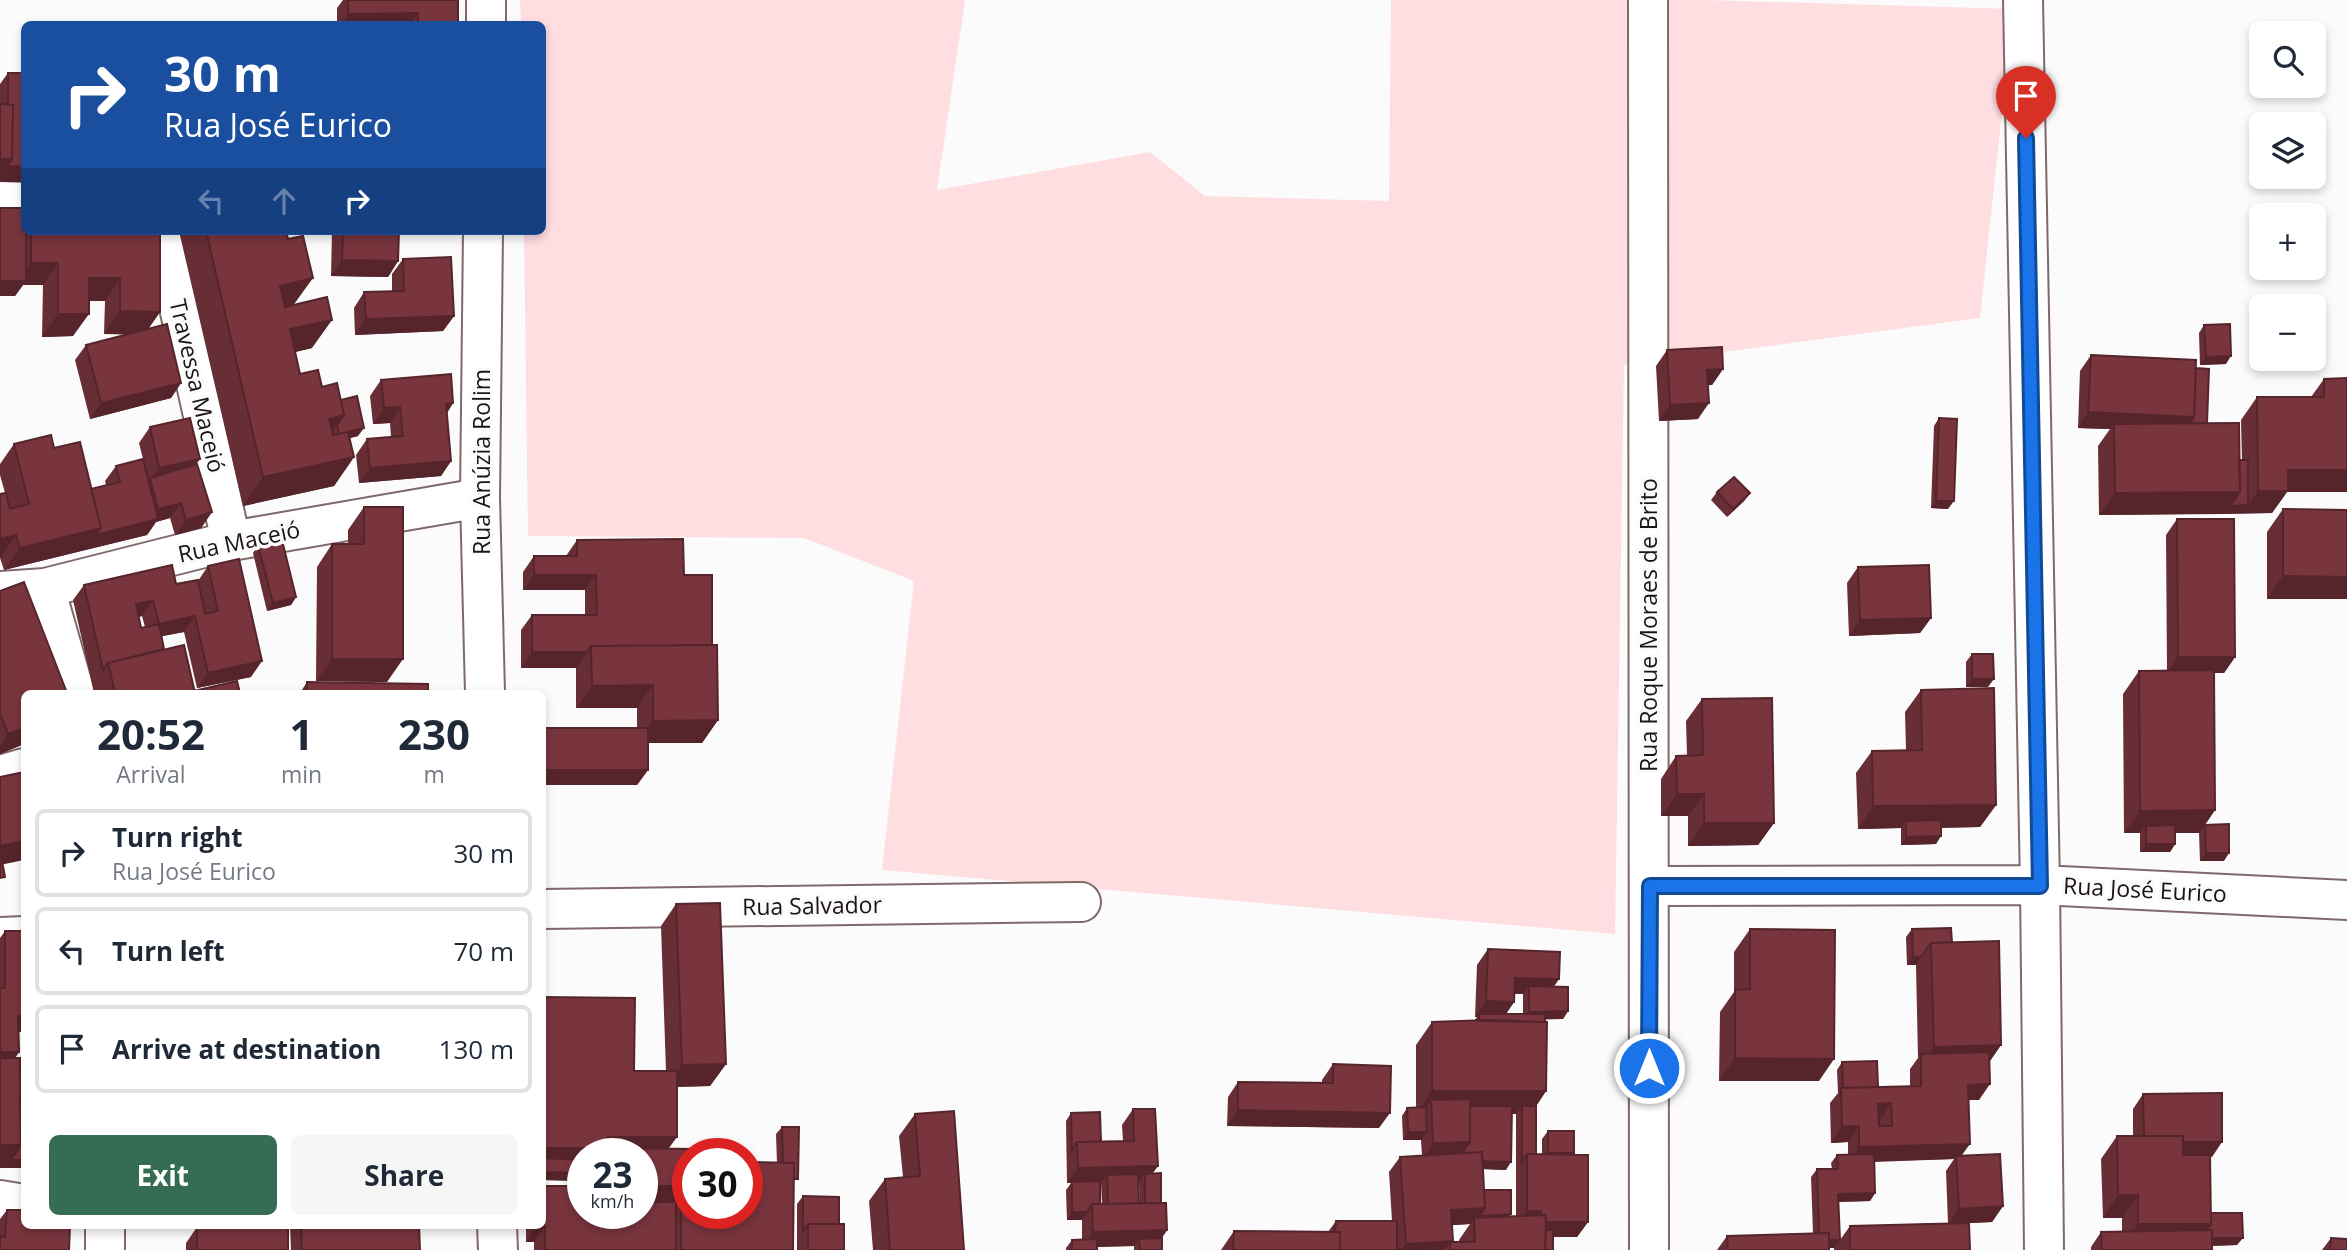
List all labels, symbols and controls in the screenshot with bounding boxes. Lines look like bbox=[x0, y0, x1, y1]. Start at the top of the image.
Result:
map controls bbox=[2249, 21, 2326, 371]
button: search bbox=[2249, 21, 2326, 98]
text: 30 m bbox=[164, 40, 281, 106]
icon: right bbox=[49, 49, 140, 140]
pin bbox=[1996, 66, 2056, 138]
icon: arrive bbox=[2007, 77, 2045, 115]
text: Rua José Eurico bbox=[164, 103, 392, 146]
button: layers bbox=[2249, 112, 2326, 189]
icon: left bbox=[192, 182, 230, 220]
icon: ahead bbox=[265, 182, 303, 220]
icon: right bbox=[338, 182, 376, 220]
button: + bbox=[2249, 203, 2326, 280]
button: − bbox=[2249, 294, 2326, 371]
street label: Travessa Maceió bbox=[162, 296, 233, 476]
street label: Rua Anúzia Rolim bbox=[465, 369, 497, 555]
street label: Rua Roque Moraes de Brito bbox=[1632, 478, 1664, 772]
street label: Rua Maceió bbox=[175, 512, 303, 570]
text: 20:52 bbox=[97, 705, 205, 762]
text: 1 bbox=[289, 705, 314, 762]
text: 230 bbox=[398, 705, 470, 762]
text: Arrival bbox=[116, 758, 186, 790]
text: min bbox=[281, 758, 322, 790]
text: m bbox=[423, 758, 445, 790]
text: Turn right bbox=[112, 819, 243, 855]
icon: right bbox=[53, 834, 91, 872]
text: 30 m bbox=[453, 835, 514, 871]
text: Rua José Eurico bbox=[112, 855, 276, 887]
street label: Rua José Eurico bbox=[2062, 869, 2228, 909]
street label: Rua Salvador bbox=[742, 888, 883, 922]
icon: left bbox=[53, 932, 91, 970]
text: Turn left bbox=[112, 933, 224, 969]
text: 70 m bbox=[453, 933, 514, 969]
icon: arrive bbox=[53, 1030, 91, 1068]
text: Arrive at destination bbox=[112, 1031, 381, 1067]
text: 130 m bbox=[439, 1031, 514, 1067]
position arrow bbox=[1612, 1031, 1686, 1105]
button: Exit bbox=[49, 1135, 277, 1215]
button: Share bbox=[291, 1135, 518, 1215]
speed limit sign: 30 bbox=[672, 1138, 763, 1229]
text: 23 bbox=[592, 1151, 633, 1198]
text: km/h bbox=[591, 1189, 634, 1213]

